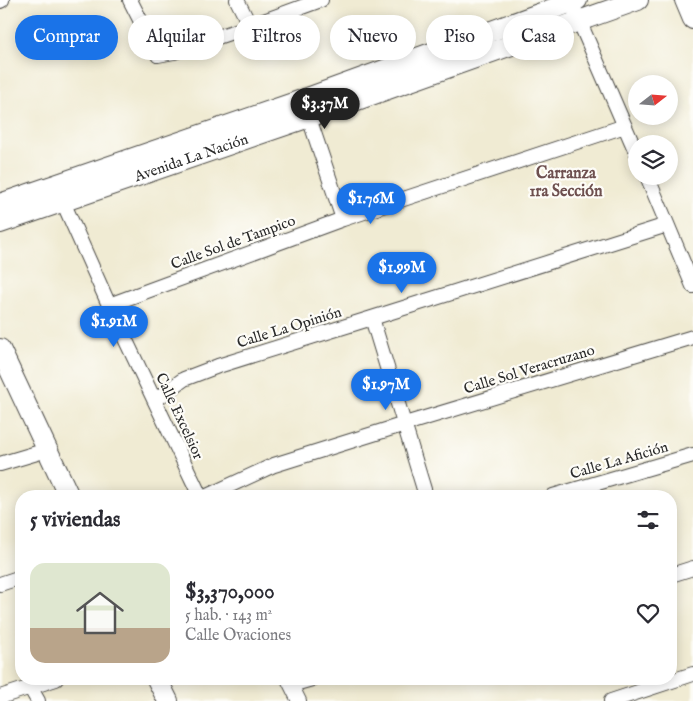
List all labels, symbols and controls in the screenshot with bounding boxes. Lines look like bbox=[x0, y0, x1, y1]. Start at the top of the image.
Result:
chip: Comprar bbox=[15, 15, 118, 60]
chip: Alquilar bbox=[128, 15, 224, 60]
chip: Filtros bbox=[234, 15, 320, 60]
chip: Nuevo bbox=[330, 15, 416, 60]
chip: Piso bbox=[426, 15, 493, 60]
chip: Casa bbox=[503, 15, 574, 60]
north arrow bbox=[628, 75, 678, 125]
map controls bbox=[628, 75, 678, 185]
pin: $3.37M bbox=[284, 88, 366, 130]
text: $3.37M bbox=[302, 94, 348, 114]
street label: Avenida La Nación bbox=[131, 130, 251, 187]
button: layers bbox=[628, 135, 678, 185]
district label: Carranza 1ra Sección bbox=[530, 164, 603, 202]
pin: $1.76M bbox=[330, 182, 412, 225]
text: $1.76M bbox=[348, 189, 394, 209]
street label: Calle Sol de Tampico bbox=[168, 211, 298, 274]
pin: $1.99M bbox=[361, 252, 443, 294]
text: $1.99M bbox=[378, 258, 426, 278]
street label: Calle La Opinión bbox=[235, 303, 344, 352]
pin: $1.91M bbox=[73, 306, 155, 348]
text: $1.91M bbox=[91, 312, 137, 332]
street label: Calle Sol Veracruzano bbox=[461, 341, 597, 398]
pin: $1.97M bbox=[345, 368, 427, 411]
street label: Calle Excelsior bbox=[151, 370, 208, 463]
text: $1.97M bbox=[362, 375, 410, 395]
street label: Calle La Afición bbox=[568, 437, 670, 484]
icon: filters bbox=[634, 506, 662, 534]
text: 5 viviendas bbox=[30, 507, 120, 534]
text: $3,370,000 bbox=[185, 579, 275, 606]
icon: home bbox=[70, 583, 130, 643]
icon: heart bbox=[634, 599, 662, 627]
text: 5 hab. · 143 m² bbox=[185, 606, 272, 626]
text: Calle Ovaciones bbox=[185, 626, 291, 646]

